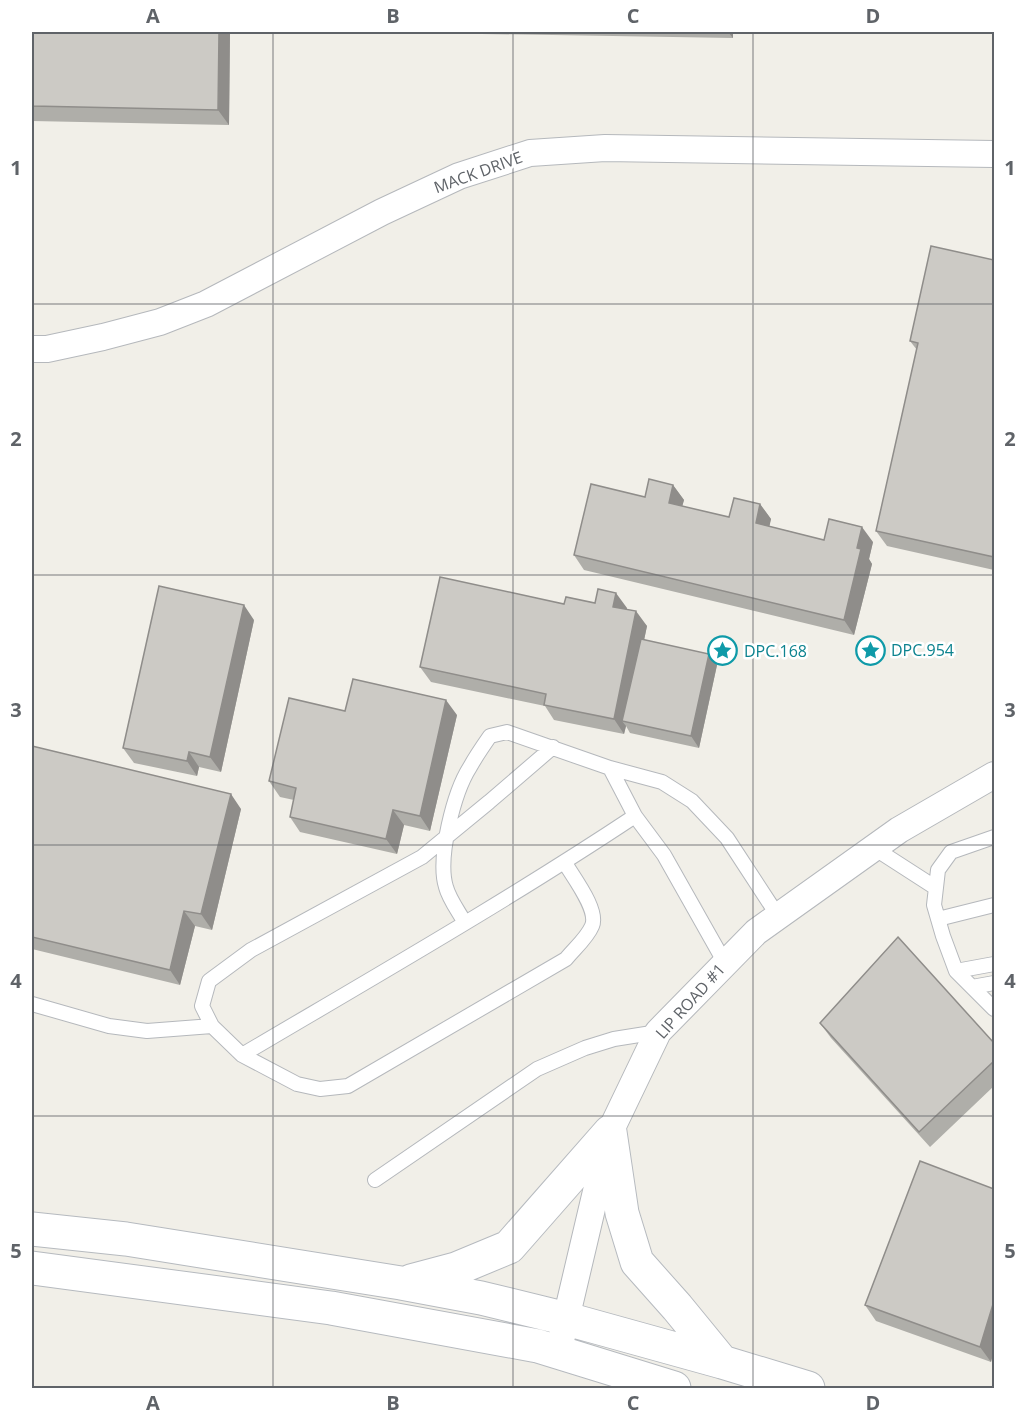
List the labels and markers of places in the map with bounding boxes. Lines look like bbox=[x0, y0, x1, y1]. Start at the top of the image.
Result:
place icon: DPC.954 bbox=[854, 634, 886, 666]
place icon: DPC.168 bbox=[707, 635, 739, 667]
place label: DPC.954 bbox=[891, 639, 954, 661]
place label: DPC.168 bbox=[744, 640, 807, 662]

